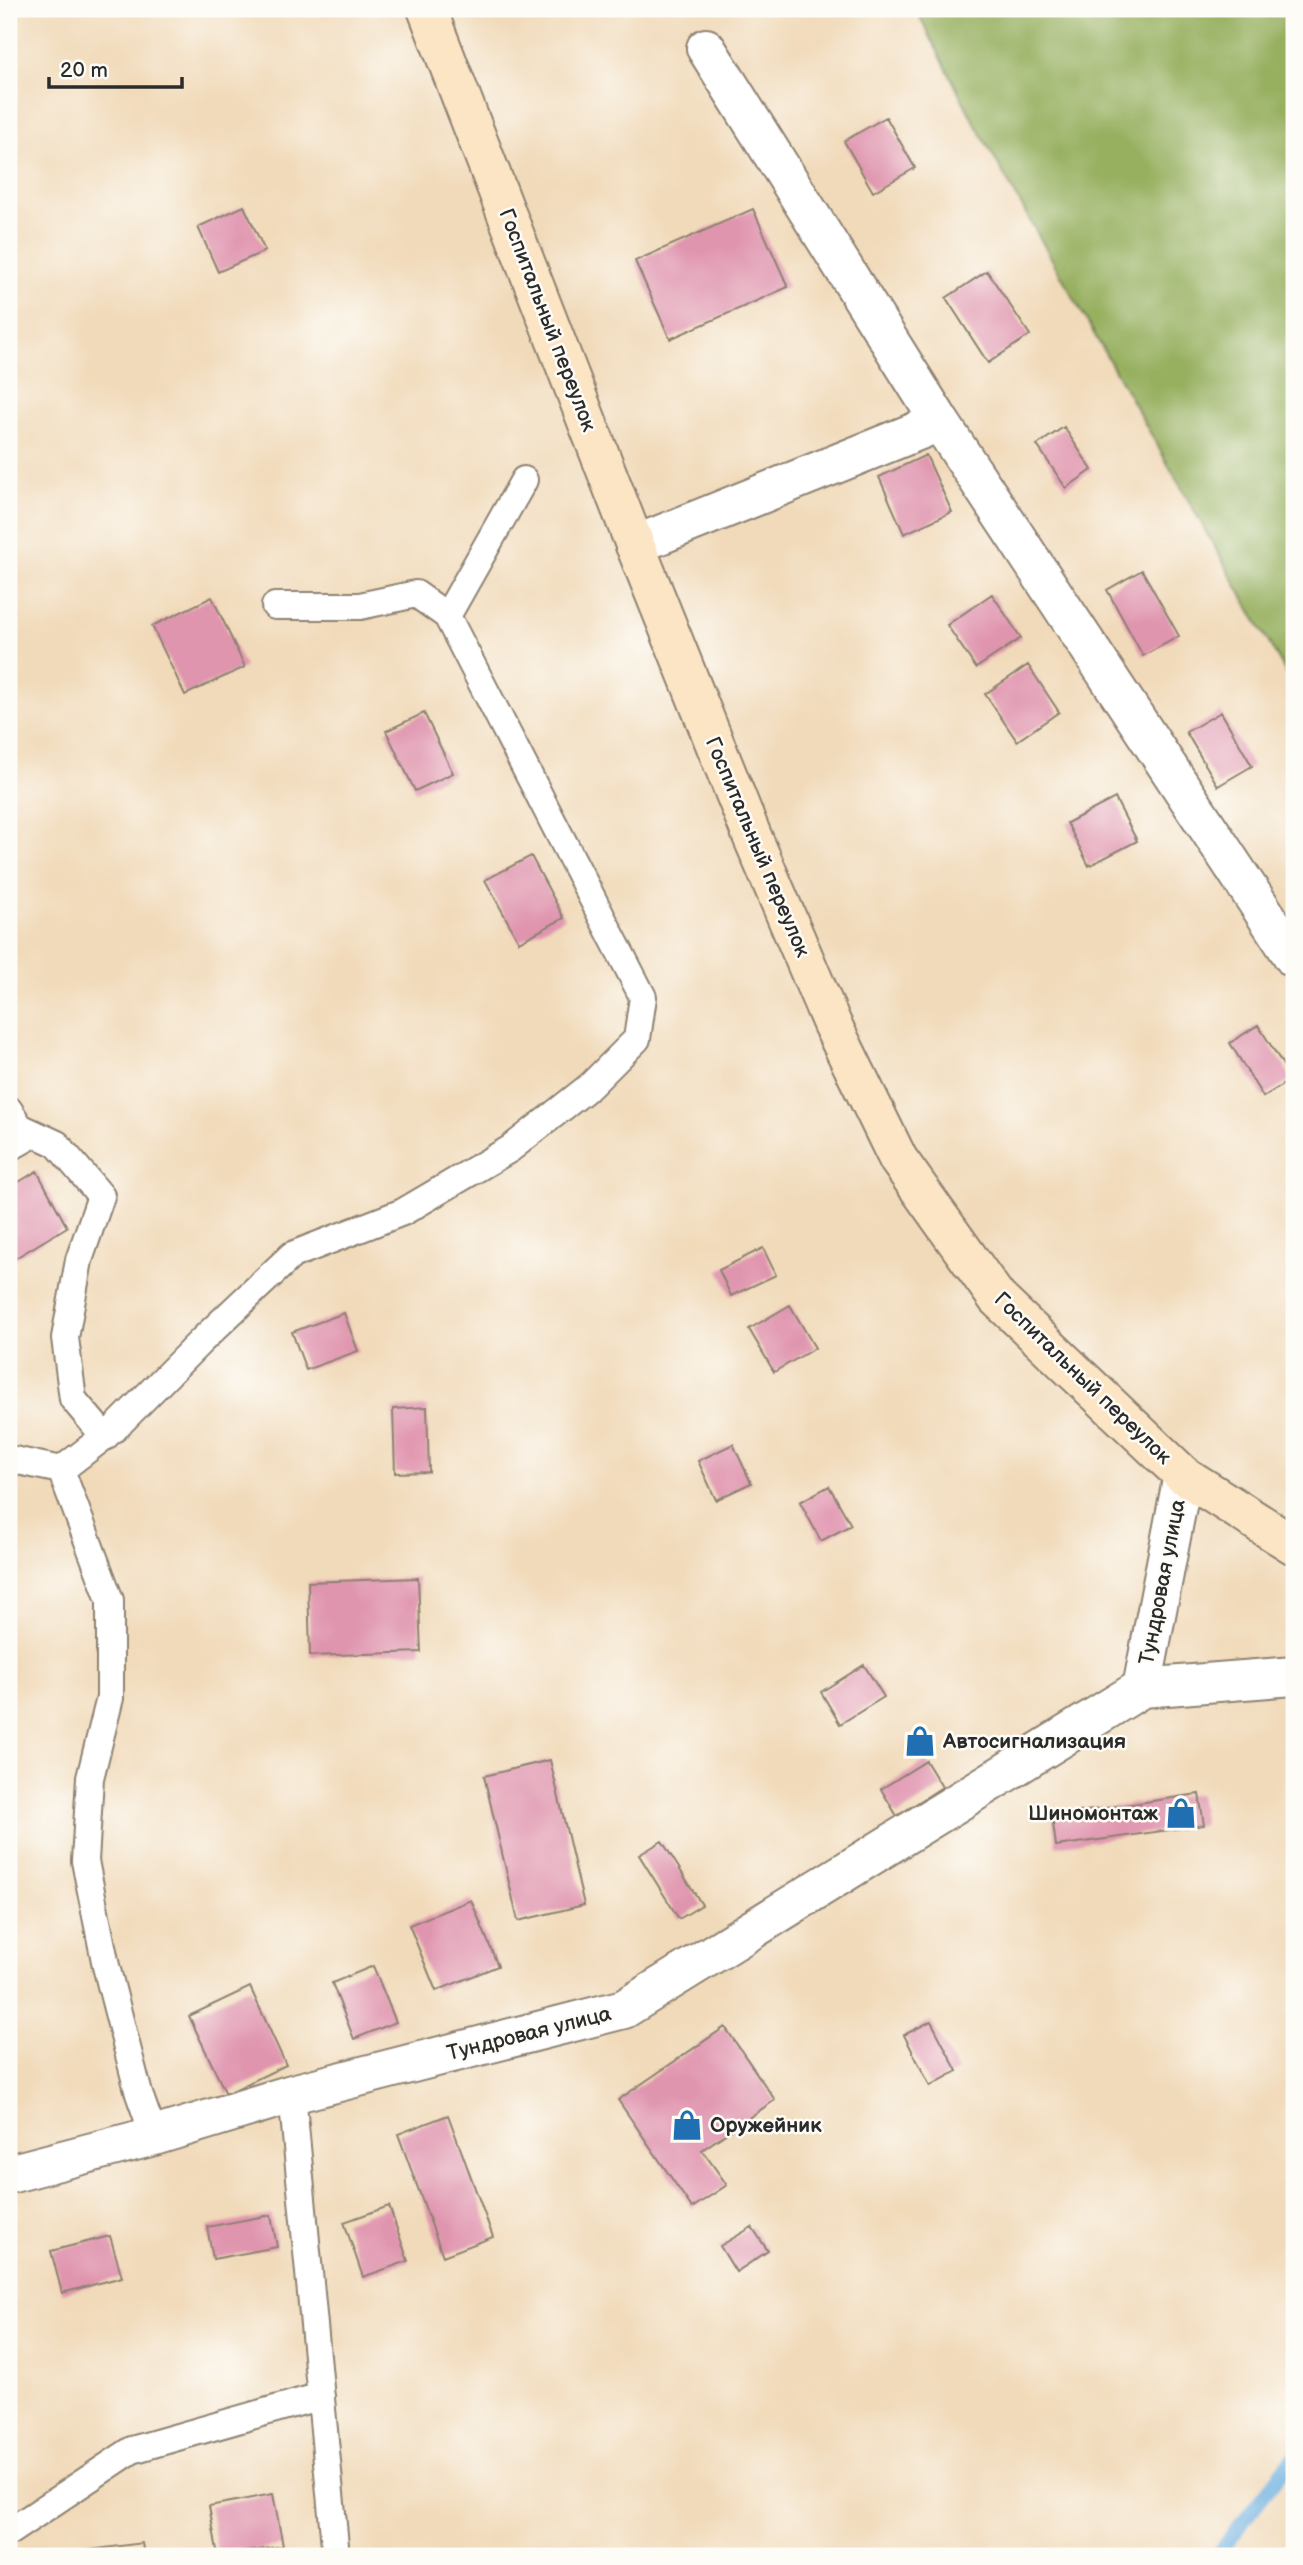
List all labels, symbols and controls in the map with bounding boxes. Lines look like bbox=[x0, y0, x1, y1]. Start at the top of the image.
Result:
scale bar bbox=[49, 46, 182, 90]
text: 20 m bbox=[60, 58, 108, 83]
street label: Госпитальный переулок bbox=[493, 205, 602, 435]
street label: Госпитальный переулок bbox=[700, 733, 815, 961]
street label: Госпитальный переулок bbox=[989, 1287, 1176, 1470]
street label: Тундровая улица bbox=[1134, 1497, 1191, 1667]
shop icon: Автосигнализация bbox=[903, 1724, 937, 1758]
place label: Автосигнализация bbox=[942, 1729, 1126, 1754]
shop icon: Шиномонтаж bbox=[1164, 1796, 1198, 1830]
place label: Шиномонтаж bbox=[1028, 1801, 1158, 1826]
street label: Тундровая улица bbox=[445, 2001, 614, 2066]
shop icon: Оружейник bbox=[670, 2108, 704, 2142]
place label: Оружейник bbox=[710, 2113, 822, 2138]

